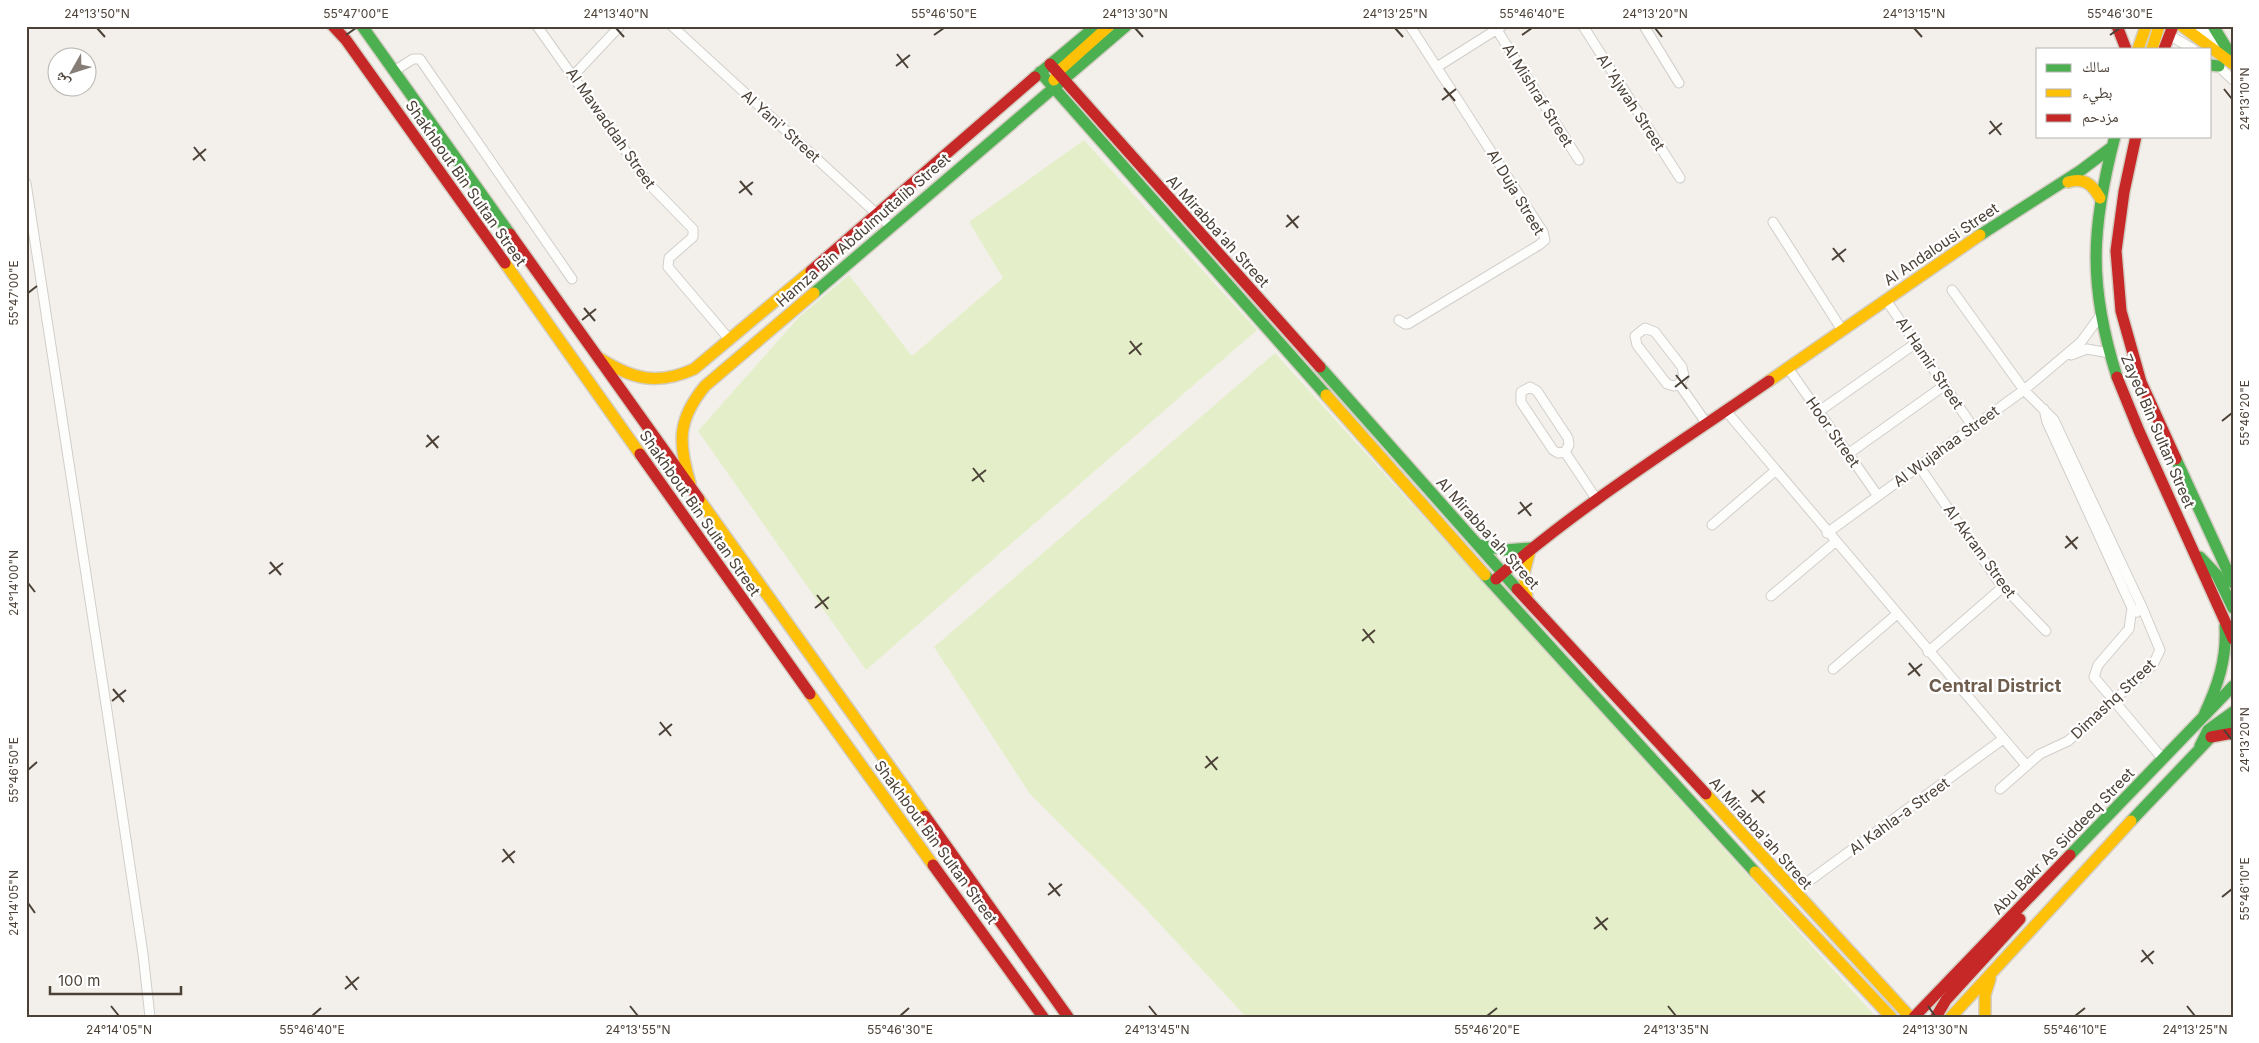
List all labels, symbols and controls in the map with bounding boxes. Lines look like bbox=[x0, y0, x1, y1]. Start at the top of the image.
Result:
text: 24°13'50"N bbox=[64, 6, 130, 21]
text: 55°47'00"E bbox=[323, 6, 389, 21]
text: 24°13'40"N bbox=[583, 6, 649, 21]
text: 55°46'50"E bbox=[911, 6, 977, 21]
text: 24°13'30"N bbox=[1102, 6, 1168, 21]
text: 24°13'25"N bbox=[1362, 6, 1428, 21]
text: 55°46'40"E bbox=[1499, 6, 1565, 21]
text: 24°13'20"N bbox=[1622, 6, 1688, 21]
text: 24°13'15"N bbox=[1883, 6, 1945, 21]
text: 55°46'30"E bbox=[2087, 6, 2153, 21]
street label: Al Mishraf Street bbox=[1499, 40, 1577, 150]
north arrow bbox=[48, 48, 98, 98]
legend bbox=[2036, 48, 2212, 138]
street label: Al 'Ajwah Street bbox=[1593, 50, 1669, 154]
text: سالك bbox=[2082, 57, 2110, 76]
street label: Al Mawaddah Street bbox=[562, 64, 660, 192]
text: 24°13'10"N bbox=[2237, 67, 2252, 131]
text: ش bbox=[50, 69, 74, 92]
text: بطيء bbox=[2082, 83, 2112, 105]
street label: Al Yani' Street bbox=[738, 86, 824, 166]
street label: Shakhbout Bin Sultan Street bbox=[401, 96, 531, 270]
text: مزدحم bbox=[2082, 107, 2119, 127]
street label: Al Duja Street bbox=[1483, 146, 1549, 238]
street label: Hamza Bin Abdulmuttalib Street bbox=[772, 149, 954, 311]
street label: Al Mirabba'ah Street bbox=[1163, 171, 1274, 291]
street label: Al Andalousi Street bbox=[1880, 198, 2002, 290]
text: 55°47'00"E bbox=[6, 260, 21, 326]
street label: Al Hamir Street bbox=[1892, 313, 1968, 413]
street label: Zayed Bin Sultan Street bbox=[2117, 351, 2199, 511]
text: 55°46'20"E bbox=[2237, 380, 2252, 446]
street label: Hoor Street bbox=[1802, 393, 1864, 471]
street label: Al Wujahaa Street bbox=[1889, 401, 2003, 491]
street label: Shakhbout Bin Sultan Street bbox=[635, 426, 765, 600]
street label: Al Mirabba'ah Street bbox=[1433, 473, 1544, 593]
street label: Al Akram Street bbox=[1940, 501, 2020, 601]
text: 24°14'00"N bbox=[6, 550, 21, 616]
street label: Dimashq Street bbox=[2067, 655, 2159, 743]
district label: Central District bbox=[1929, 675, 2062, 696]
text: 24°13'20"N bbox=[2237, 707, 2252, 773]
text: 55°46'50"E bbox=[6, 737, 21, 803]
street label: Shakhbout Bin Sultan Street bbox=[870, 756, 1002, 928]
street label: Abu Bakr As Siddeeq Street bbox=[1988, 764, 2138, 918]
street label: Al Mirabba'ah Street bbox=[1706, 773, 1817, 893]
street label: Al Kahla-a Street bbox=[1845, 773, 1953, 859]
text: 55°46'10"E bbox=[2237, 857, 2252, 921]
text: 24°14'05"N bbox=[6, 870, 21, 936]
scale bar bbox=[50, 963, 181, 995]
text: 100 m bbox=[58, 971, 100, 990]
text: 24°14'05"N bbox=[86, 1022, 152, 1037]
text: 55°46'40"E bbox=[279, 1022, 345, 1037]
text: 24°13'55"N bbox=[605, 1022, 671, 1037]
text: 55°46'30"E bbox=[867, 1022, 933, 1037]
text: 24°13'45"N bbox=[1125, 1022, 1189, 1037]
text: 55°46'20"E bbox=[1454, 1022, 1520, 1037]
text: 24°13'35"N bbox=[1643, 1022, 1709, 1037]
text: 24°13'30"N bbox=[1902, 1022, 1968, 1037]
text: 55°46'10"E bbox=[2043, 1022, 2107, 1037]
text: 24°13'25"N bbox=[2162, 1022, 2228, 1037]

